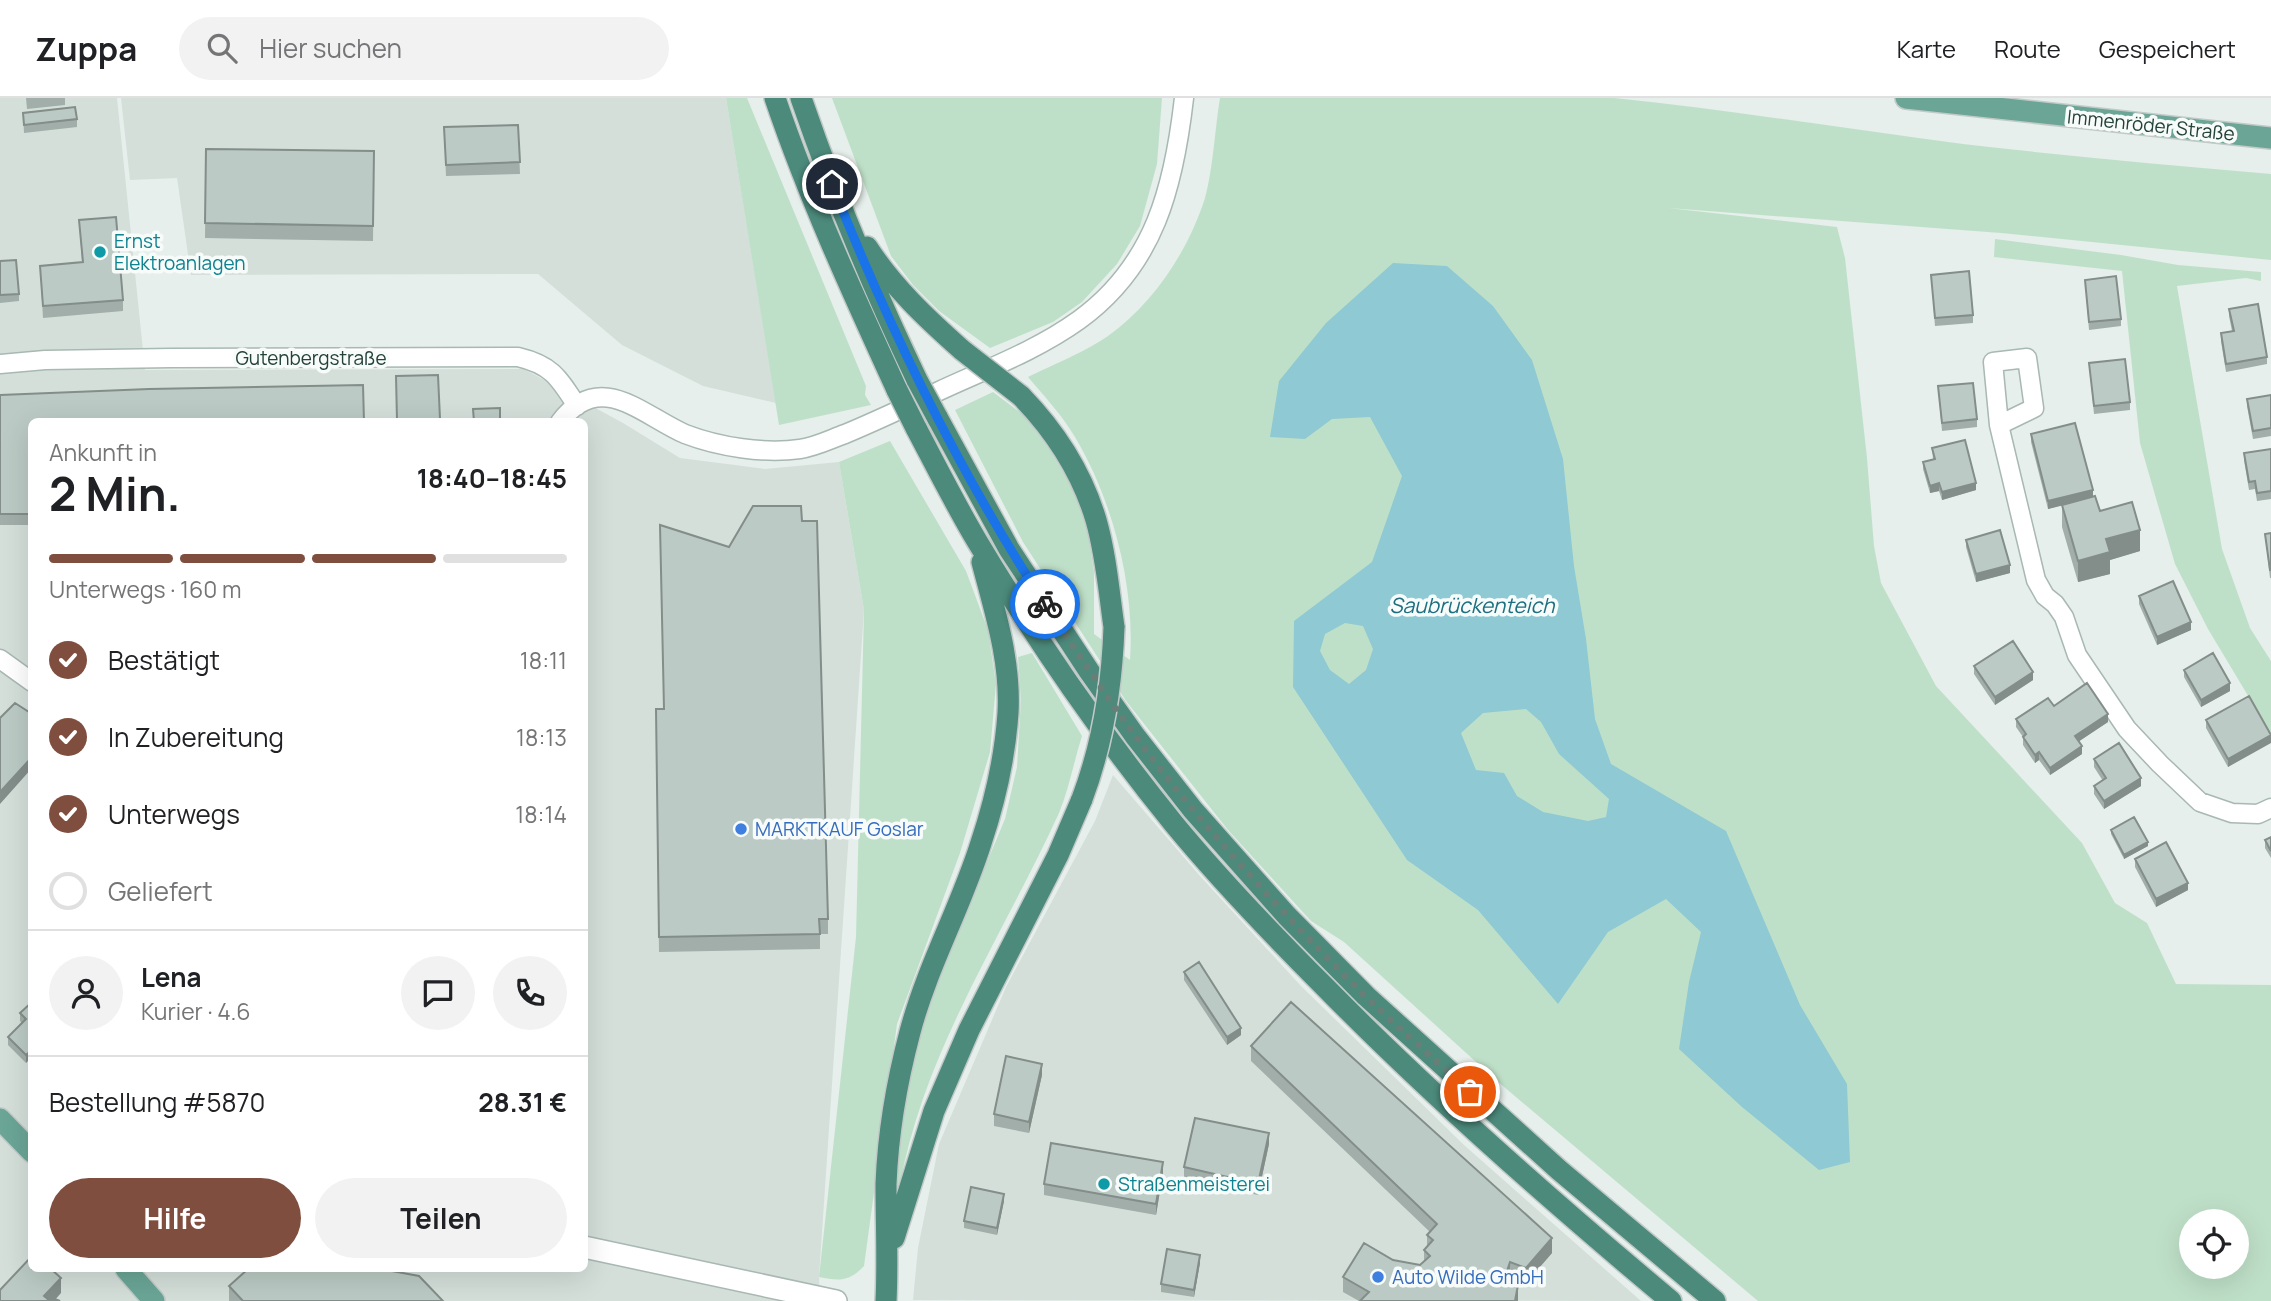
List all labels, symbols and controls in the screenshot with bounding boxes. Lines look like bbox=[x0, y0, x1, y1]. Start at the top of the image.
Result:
search box bbox=[179, 17, 669, 80]
text: Zuppa bbox=[35, 26, 137, 71]
icon: search bbox=[203, 29, 241, 67]
text: Hier suchen bbox=[259, 30, 402, 66]
text: Karte bbox=[1897, 32, 1956, 65]
text: Route bbox=[1994, 32, 2061, 65]
text: Gespeichert bbox=[2099, 32, 2236, 65]
street label: Immenröder Straße bbox=[2066, 103, 2236, 147]
pin bbox=[802, 154, 862, 214]
icon: home bbox=[813, 165, 851, 203]
place label: Ernst Elektroanlagen bbox=[114, 228, 246, 276]
marker: Ernst Elektroanlagen bbox=[92, 244, 108, 260]
street label: Gutenbergstraße bbox=[235, 345, 387, 371]
text: Ankunft in bbox=[49, 436, 157, 468]
text: 18:40–18:45 bbox=[417, 460, 567, 496]
text: 2 Min. bbox=[49, 462, 181, 525]
courier bbox=[1010, 569, 1080, 639]
text: Unterwegs · 160 m bbox=[49, 573, 241, 605]
icon: bike bbox=[1026, 585, 1064, 623]
water label: Saubrückenteich bbox=[1389, 591, 1556, 619]
icon: check bbox=[49, 641, 87, 679]
text: Bestätigt bbox=[108, 642, 220, 678]
text: 18:11 bbox=[520, 644, 567, 676]
icon: check bbox=[49, 718, 87, 756]
text: In Zubereitung bbox=[108, 719, 284, 755]
text: 18:13 bbox=[516, 721, 567, 753]
icon: check bbox=[49, 795, 87, 833]
text: Unterwegs bbox=[108, 796, 240, 832]
text: 18:14 bbox=[515, 798, 567, 830]
place label: MARKTKAUF Goslar bbox=[755, 816, 924, 842]
marker: MARKTKAUF Goslar bbox=[733, 821, 749, 837]
text: Geliefert bbox=[108, 873, 213, 909]
button: person bbox=[49, 956, 123, 1030]
button: chat bbox=[401, 956, 475, 1030]
button: phone bbox=[493, 956, 567, 1030]
text: Lena bbox=[141, 959, 201, 995]
text: Kurier · 4.6 bbox=[141, 995, 251, 1027]
pin bbox=[1440, 1062, 1500, 1122]
icon: bag bbox=[1451, 1073, 1489, 1111]
text: Bestellung #5870 bbox=[49, 1084, 265, 1120]
text: 28.31 € bbox=[478, 1084, 567, 1120]
place label: Straßenmeisterei bbox=[1118, 1171, 1270, 1197]
marker: Straßenmeisterei bbox=[1096, 1176, 1112, 1192]
button: Hilfe bbox=[49, 1178, 301, 1258]
button: Teilen bbox=[315, 1178, 567, 1258]
map controls bbox=[2179, 1209, 2249, 1279]
button: locate bbox=[2179, 1209, 2249, 1279]
place label: Auto Wilde GmbH bbox=[1392, 1264, 1544, 1290]
marker: Auto Wilde GmbH bbox=[1370, 1269, 1386, 1285]

